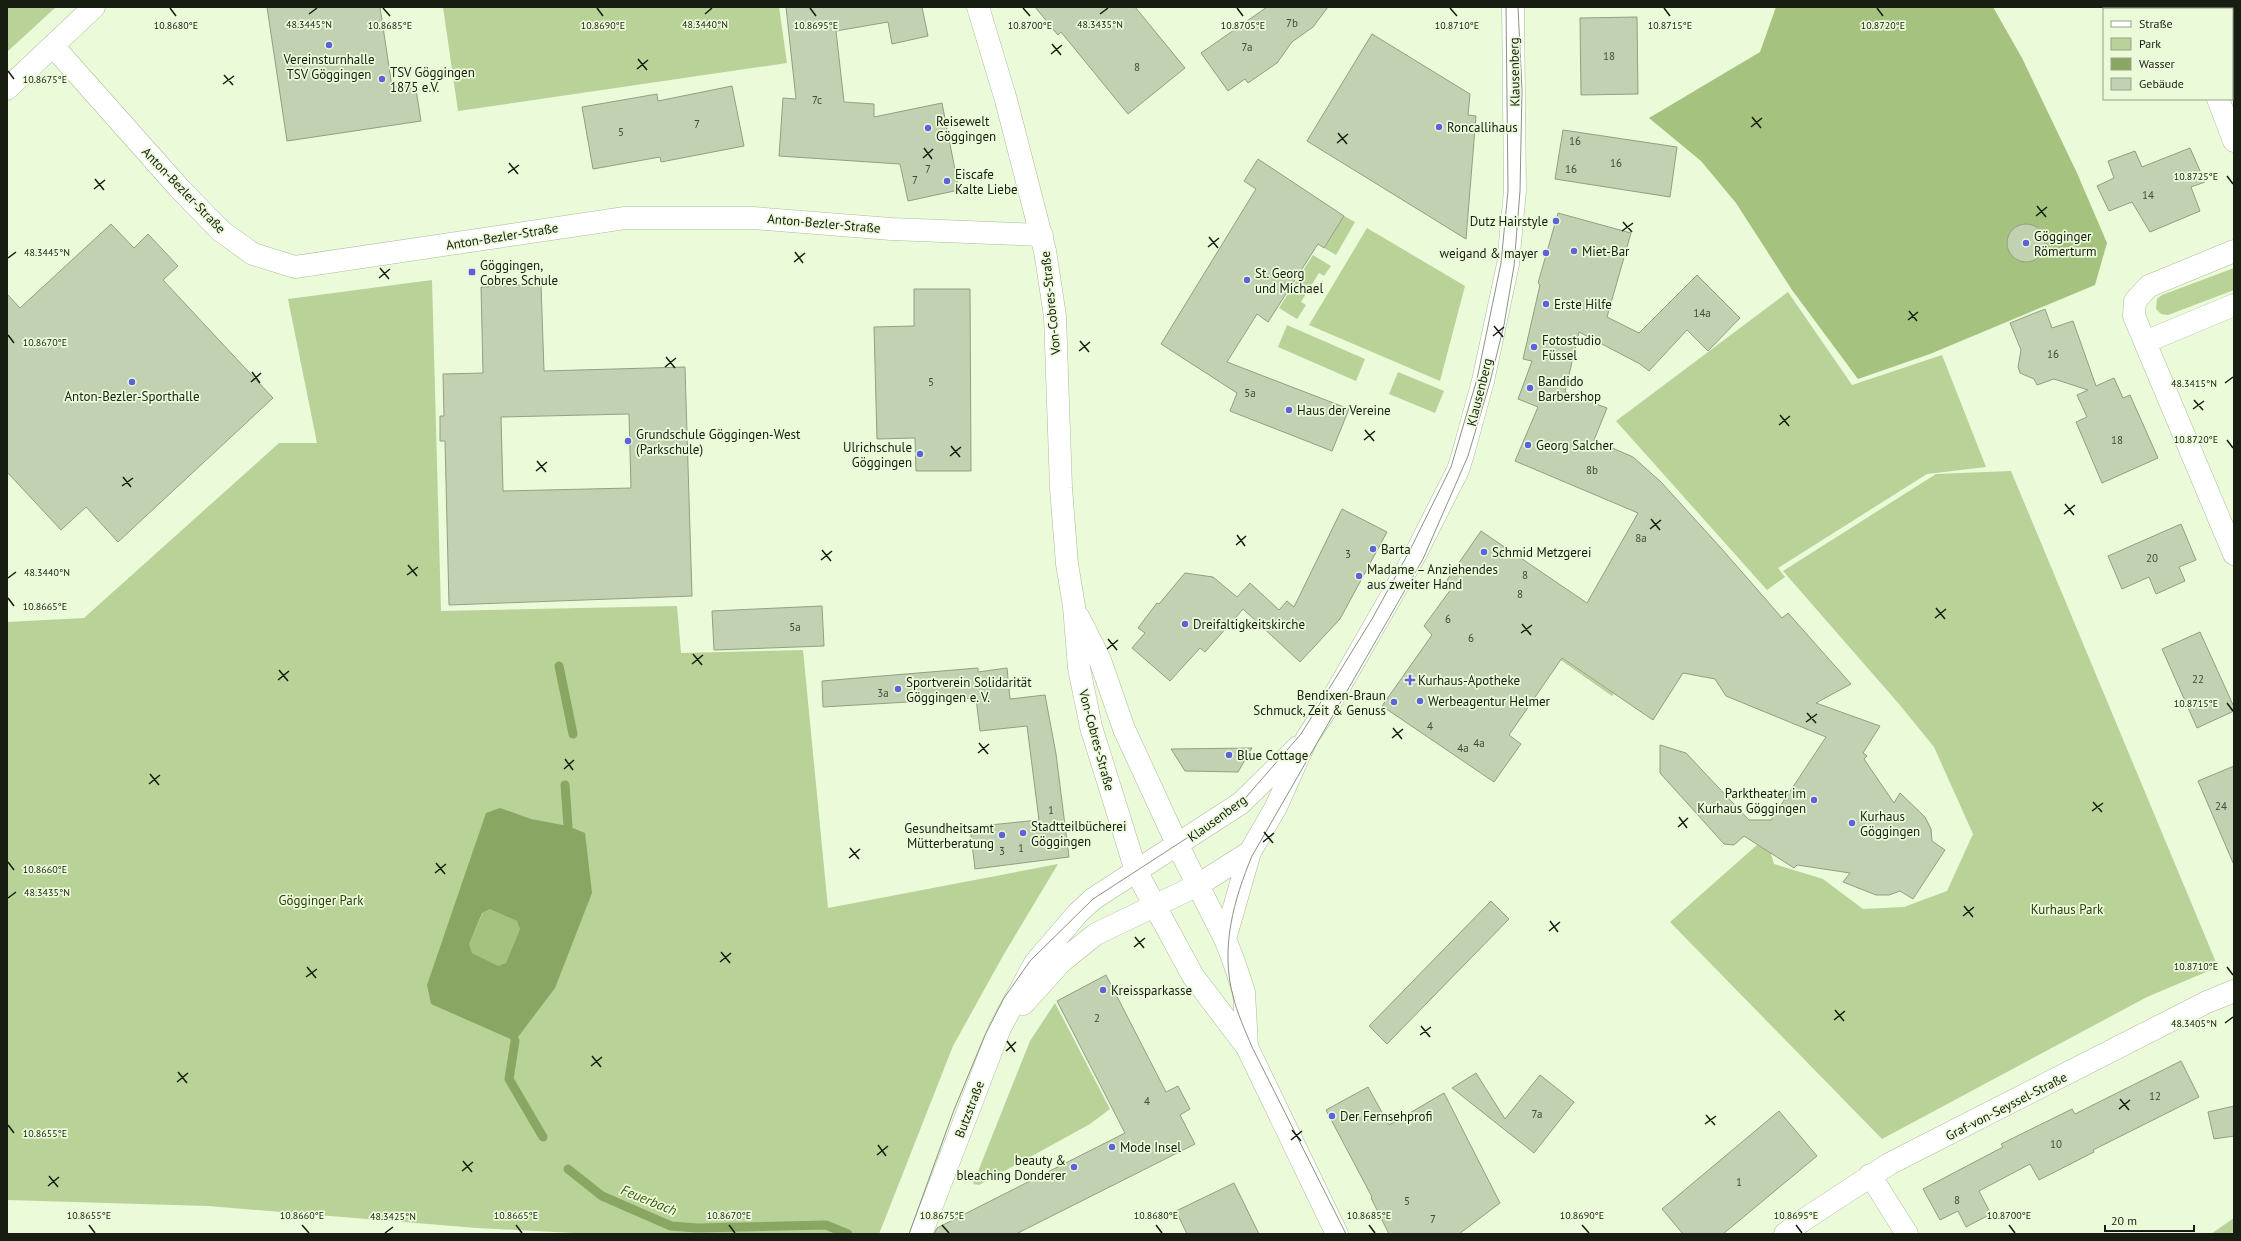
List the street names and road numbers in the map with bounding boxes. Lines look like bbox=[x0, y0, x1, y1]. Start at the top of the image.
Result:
street label: Klausenberg bbox=[1505, 37, 1524, 107]
street label: Anton-Bezler-Straße bbox=[138, 144, 229, 237]
street label: Anton-Bezler-Straße bbox=[767, 210, 881, 237]
street label: Anton-Bezler-Straße bbox=[445, 219, 560, 254]
street label: Von-Cobres-Straße bbox=[1037, 250, 1064, 357]
street label: Klausenberg bbox=[1463, 356, 1496, 428]
street label: Von-Cobres-Straße bbox=[1075, 687, 1118, 793]
street label: Klausenberg bbox=[1184, 791, 1250, 846]
street label: Graf-von-Seyssel-Straße bbox=[1943, 1068, 2070, 1145]
street label: Butzstraße bbox=[951, 1078, 988, 1140]

